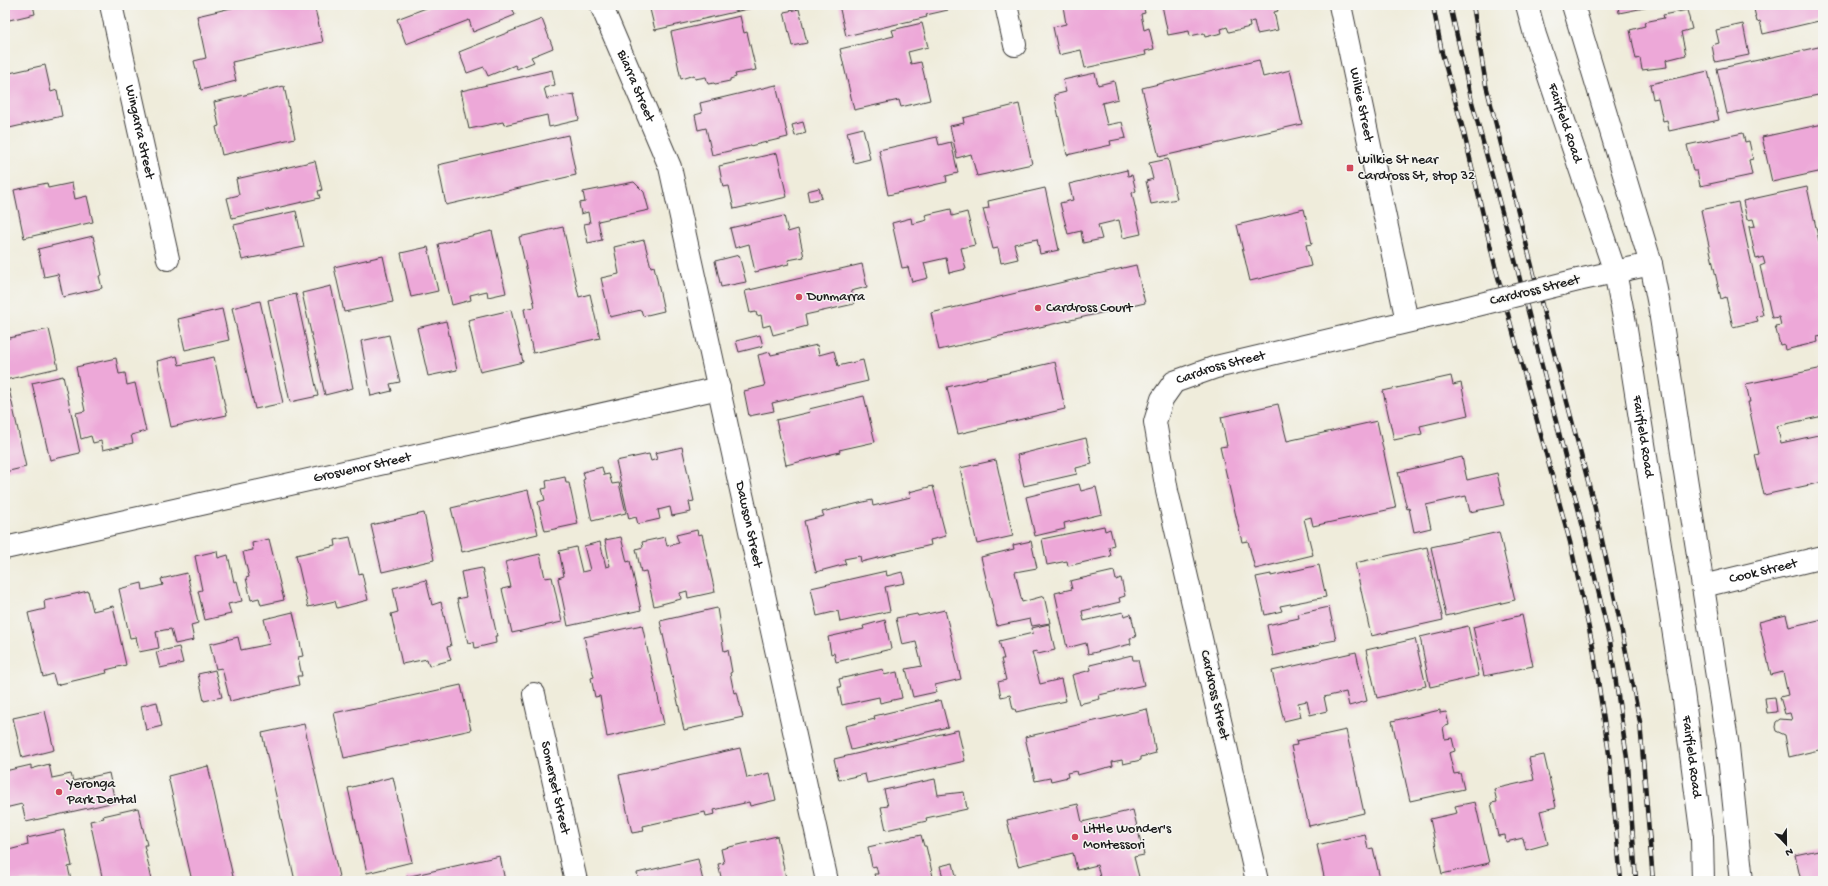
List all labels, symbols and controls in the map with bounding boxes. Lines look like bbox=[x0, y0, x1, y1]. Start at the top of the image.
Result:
street label: Biarra Street bbox=[612, 47, 659, 126]
street label: Wilkie Street bbox=[1345, 66, 1378, 145]
street label: Fairfield Road bbox=[1543, 80, 1587, 167]
street label: Wingarra Street bbox=[121, 83, 159, 182]
place label: Wilkie St near Cardross St, stop 32 bbox=[1358, 152, 1475, 185]
marker: Wilkie St near Cardross St, stop 32 bbox=[1345, 163, 1355, 173]
street label: Cardross Street bbox=[1488, 271, 1583, 310]
place label: Dunmarra bbox=[806, 289, 866, 306]
marker: Dunmarra bbox=[794, 292, 804, 302]
place label: Cardross Court bbox=[1046, 300, 1134, 317]
marker: Cardross Court bbox=[1033, 303, 1043, 313]
street label: Cardross Street bbox=[1174, 347, 1268, 389]
street label: Fairfield Road bbox=[1628, 393, 1658, 480]
street label: Grosvenor Street bbox=[312, 449, 414, 487]
street label: Dawson Street bbox=[731, 479, 767, 570]
street label: Cook Street bbox=[1728, 555, 1800, 588]
street label: Cardross Street bbox=[1195, 648, 1233, 743]
street label: Fairfield Road bbox=[1678, 714, 1705, 801]
street label: Somerset Street bbox=[536, 740, 574, 837]
place label: Yeronga Park Dental bbox=[65, 776, 137, 809]
marker: Yeronga Park Dental bbox=[54, 787, 64, 797]
place label: Little Wonder's Montessori bbox=[1083, 821, 1172, 854]
north arrow bbox=[1766, 824, 1806, 864]
marker: Little Wonder's Montessori bbox=[1070, 832, 1080, 842]
text: N bbox=[1783, 845, 1795, 858]

